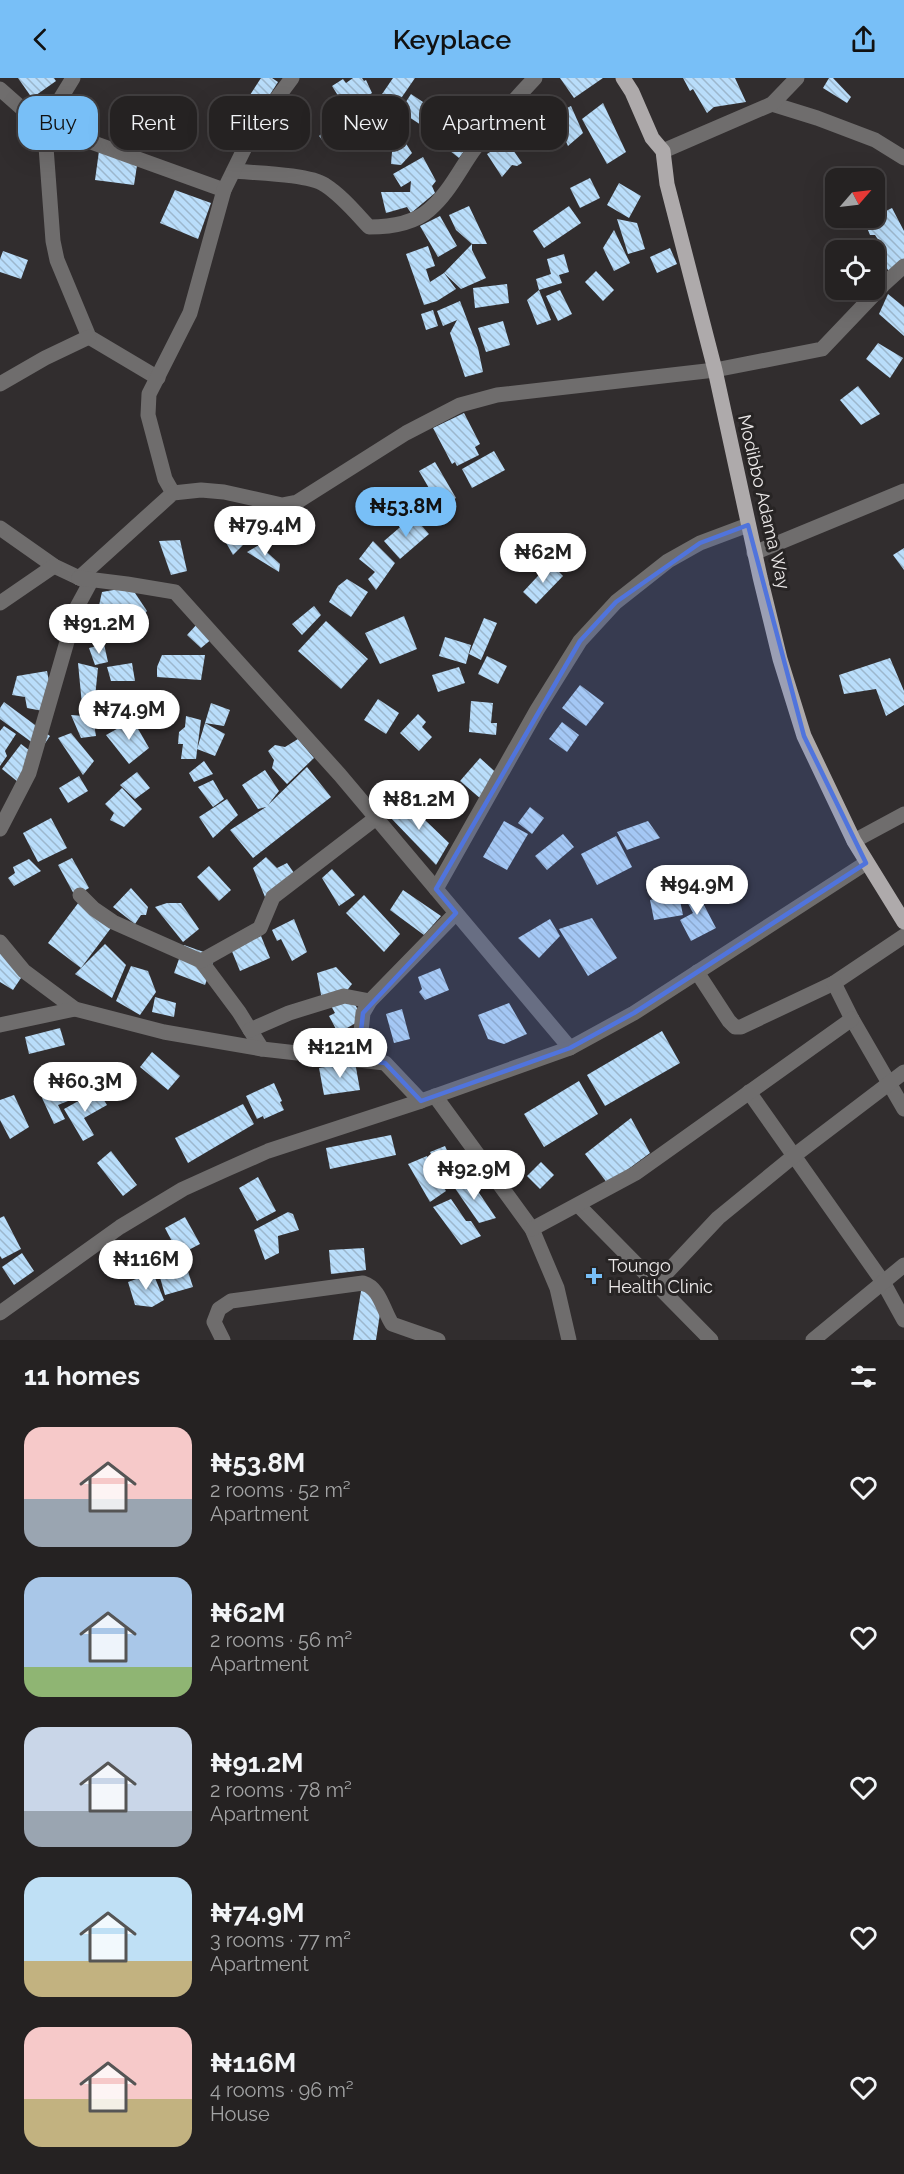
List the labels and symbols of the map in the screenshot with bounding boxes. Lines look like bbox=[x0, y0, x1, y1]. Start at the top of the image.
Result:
north arrow bbox=[825, 168, 885, 228]
street label: Modibbo Adama Way bbox=[734, 412, 795, 592]
pin: ₦53.8M bbox=[357, 487, 455, 538]
pin: ₦79.4M bbox=[216, 506, 314, 557]
pin: ₦62M bbox=[507, 533, 579, 584]
pin: ₦91.2M bbox=[50, 604, 148, 655]
pin: ₦74.9M bbox=[80, 690, 178, 741]
pin: ₦81.2M bbox=[370, 780, 468, 831]
pin: ₦94.9M bbox=[648, 865, 746, 916]
pin: ₦121M bbox=[298, 1028, 382, 1079]
pin: ₦60.3M bbox=[36, 1062, 134, 1113]
pin: ₦92.9M bbox=[425, 1150, 523, 1201]
pin: ₦116M bbox=[104, 1240, 188, 1291]
place label: Toungo Health Clinic bbox=[608, 1255, 713, 1297]
marker: Toungo Health Clinic bbox=[585, 1267, 603, 1285]

